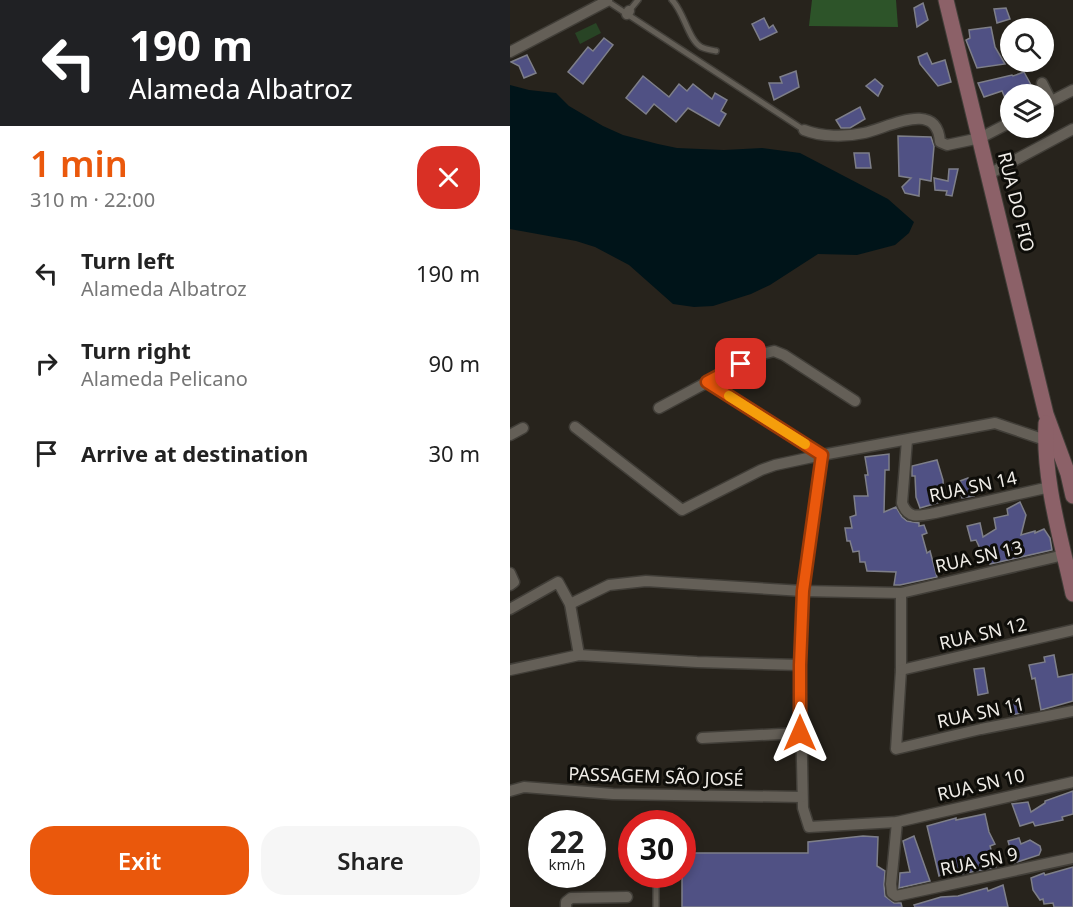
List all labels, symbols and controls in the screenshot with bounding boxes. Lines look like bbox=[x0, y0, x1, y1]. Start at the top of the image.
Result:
text: 190 m bbox=[129, 16, 253, 73]
map controls bbox=[1000, 18, 1054, 138]
button: search bbox=[1000, 18, 1054, 72]
icon: left bbox=[30, 24, 108, 102]
text: Alameda Albatroz bbox=[129, 70, 353, 107]
button: layers bbox=[1000, 84, 1054, 138]
text: 1 min bbox=[30, 139, 128, 188]
button: close bbox=[417, 146, 480, 209]
street label: RUA DO FIO bbox=[993, 149, 1041, 254]
text: 310 m · 22:00 bbox=[30, 186, 155, 213]
text: Turn left bbox=[81, 245, 175, 275]
icon: left bbox=[30, 257, 63, 290]
text: 190 m bbox=[416, 258, 480, 288]
text: Alameda Albatroz bbox=[81, 275, 247, 302]
text: Turn right bbox=[81, 335, 191, 365]
pin bbox=[715, 338, 766, 389]
icon: right bbox=[30, 347, 63, 380]
icon: arrive bbox=[724, 347, 757, 380]
text: 90 m bbox=[429, 348, 480, 378]
text: Alameda Pelicano bbox=[81, 365, 248, 392]
icon: arrive bbox=[30, 437, 63, 470]
text: Arrive at destination bbox=[81, 438, 308, 468]
text: 30 m bbox=[429, 438, 480, 468]
street label: RUA SN 14 bbox=[927, 465, 1019, 507]
street label: RUA SN 13 bbox=[933, 534, 1025, 578]
street label: RUA SN 12 bbox=[937, 611, 1029, 655]
street label: RUA SN 11 bbox=[935, 691, 1027, 733]
position arrow bbox=[768, 701, 832, 765]
street label: PASSAGEM SÃO JOSÉ bbox=[568, 761, 744, 791]
street label: RUA SN 10 bbox=[935, 762, 1027, 806]
speed limit sign: 30 bbox=[618, 810, 696, 888]
text: 22 bbox=[550, 821, 584, 862]
button: Exit bbox=[30, 826, 249, 895]
button: Share bbox=[261, 826, 480, 895]
street label: RUA SN 9 bbox=[938, 841, 1020, 881]
text: km/h bbox=[549, 854, 585, 874]

